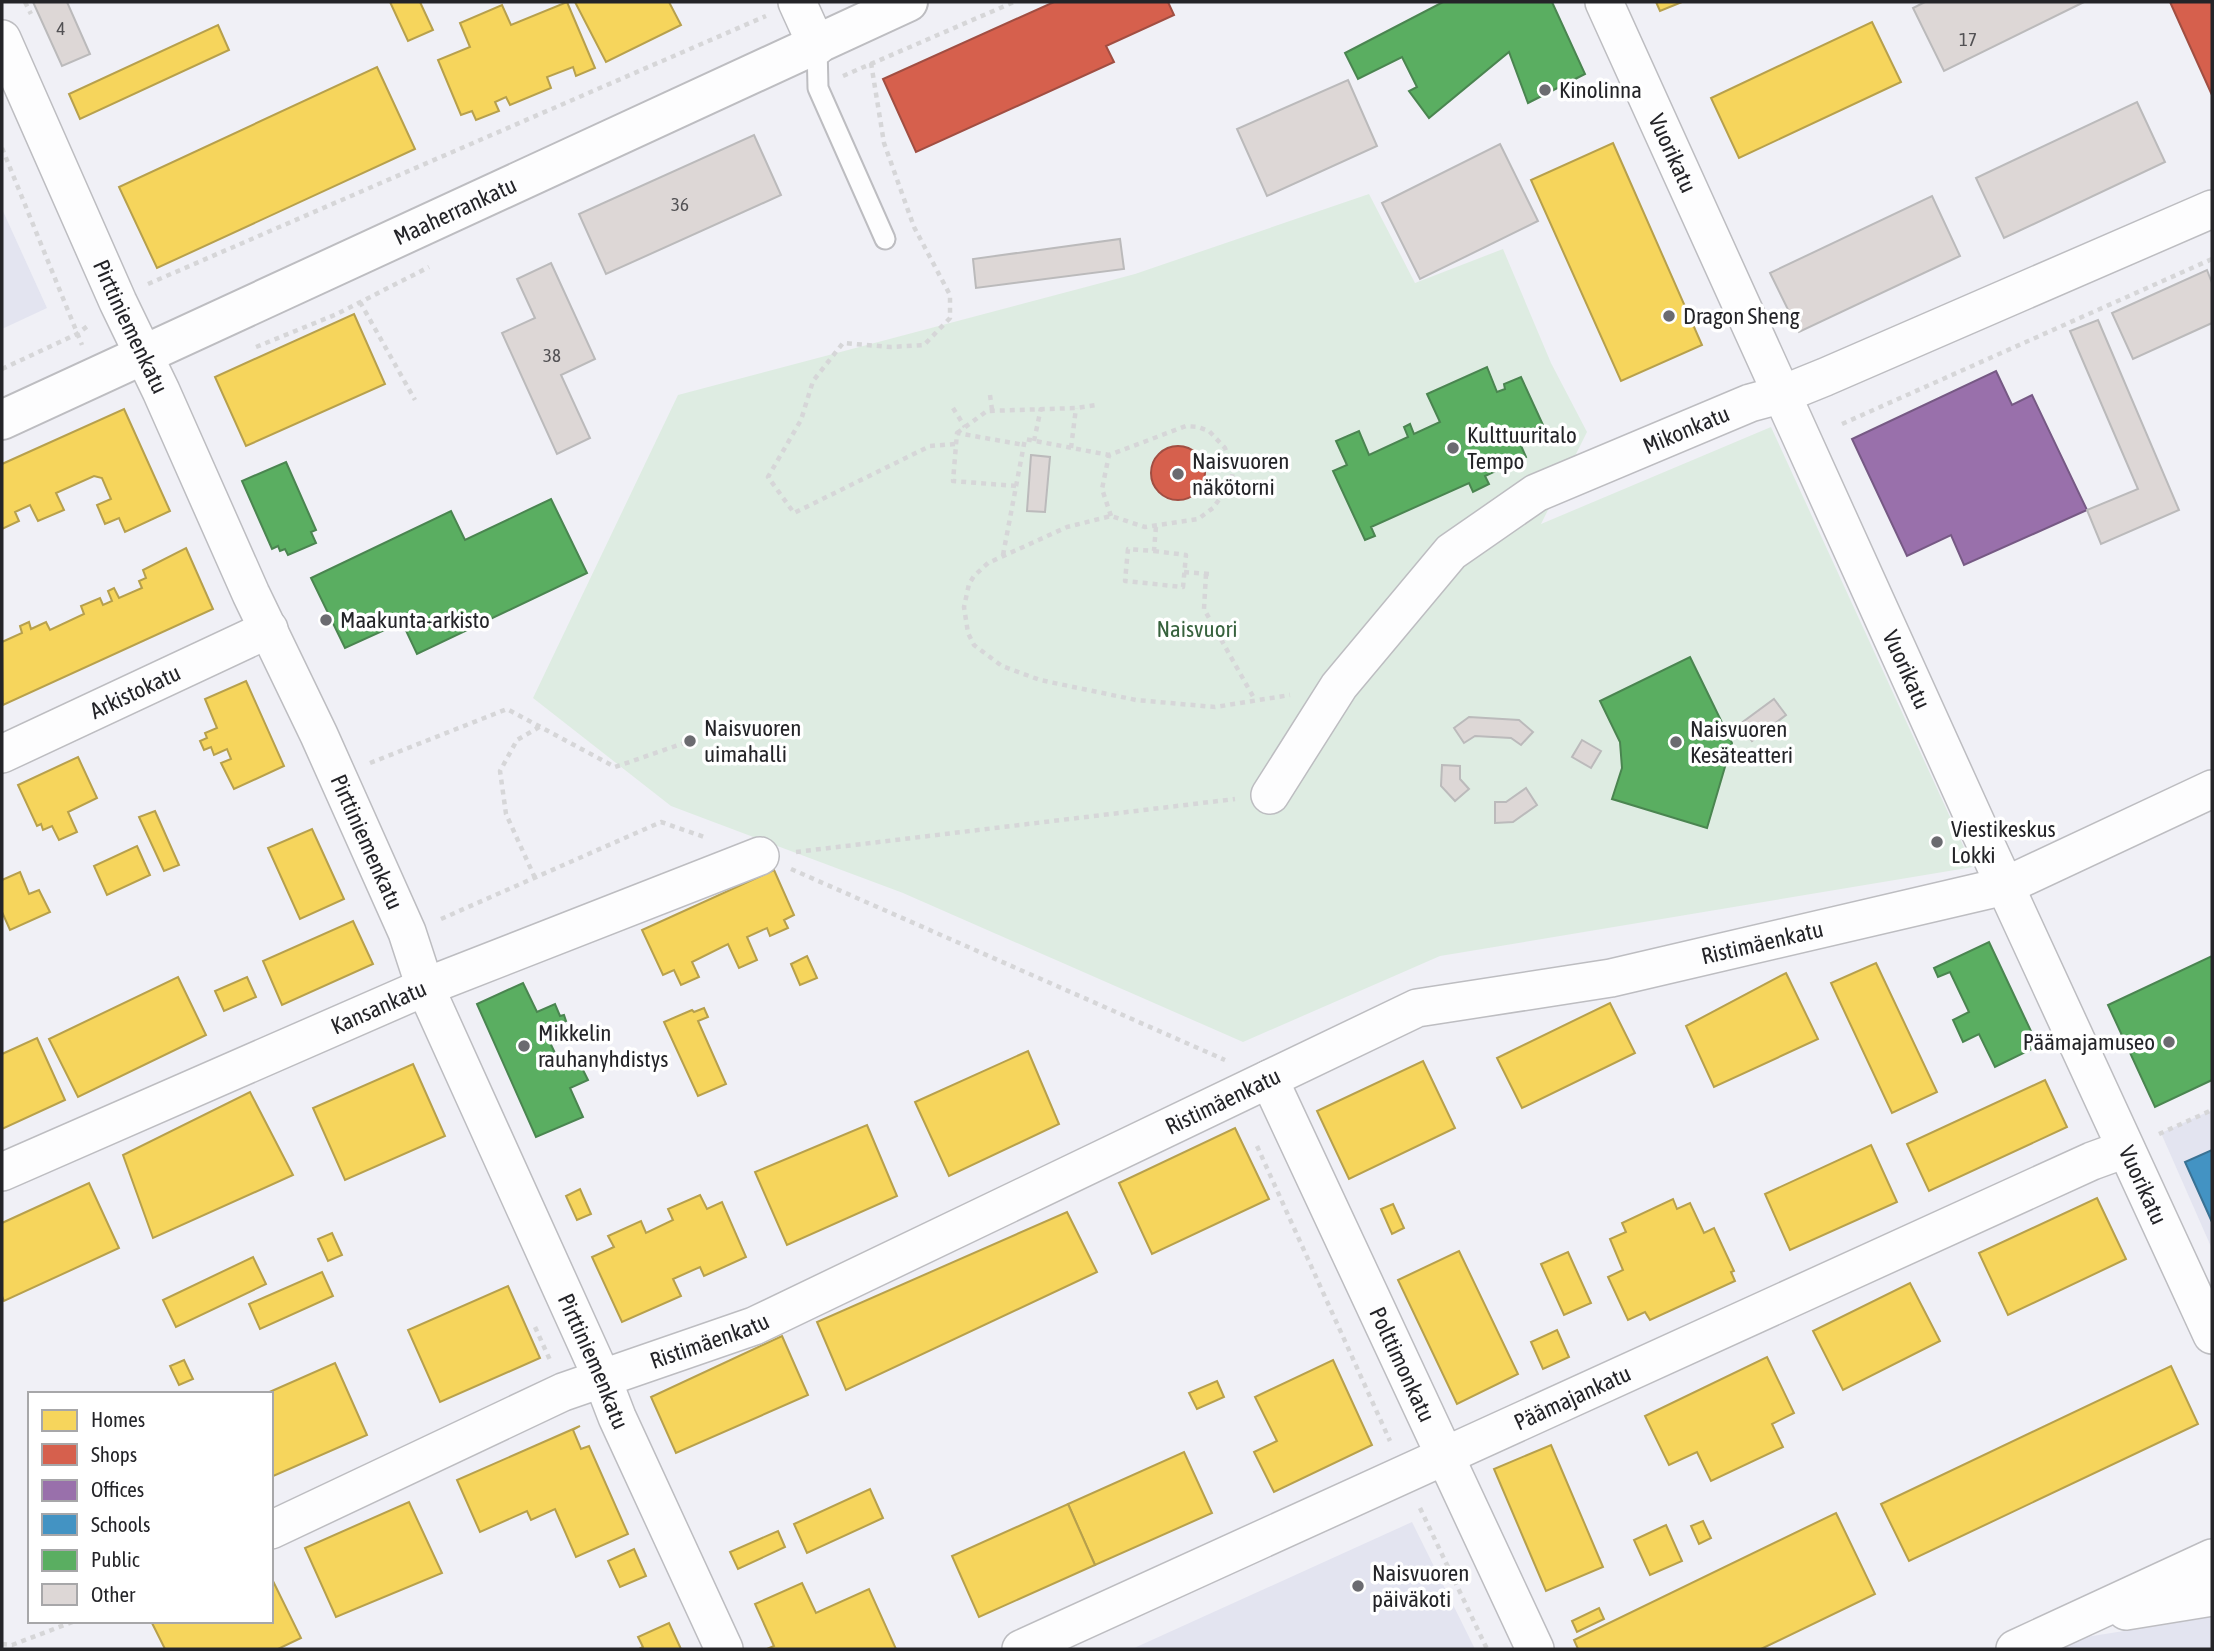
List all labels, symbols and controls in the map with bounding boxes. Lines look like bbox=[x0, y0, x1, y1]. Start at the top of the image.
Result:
house number: 4 bbox=[57, 17, 66, 39]
house number: 17 bbox=[1959, 28, 1977, 50]
place label: Kinolinna bbox=[1559, 77, 1642, 103]
marker: Kinolinna bbox=[1537, 82, 1553, 98]
street label: Vuorikatu bbox=[1643, 110, 1702, 197]
street label: Maaherrankatu bbox=[390, 172, 520, 250]
house number: 36 bbox=[671, 193, 689, 215]
street label: Pirttiniemenkatu bbox=[88, 256, 173, 398]
place label: Dragon Sheng bbox=[1683, 303, 1800, 329]
marker: Dragon Sheng bbox=[1661, 308, 1677, 324]
house number: 38 bbox=[543, 344, 561, 366]
street label: Mikonkatu bbox=[1639, 400, 1733, 459]
place label: Kulttuuritalo Tempo bbox=[1467, 422, 1577, 474]
marker: Kulttuuritalo Tempo bbox=[1445, 440, 1461, 456]
place label: Naisvuoren näkötorni bbox=[1192, 448, 1289, 500]
marker: Naisvuoren näkötorni bbox=[1170, 466, 1186, 482]
place label: Maakunta-arkisto bbox=[340, 607, 490, 633]
marker: Maakunta-arkisto bbox=[318, 612, 334, 628]
park label: Naisvuori bbox=[1156, 616, 1238, 642]
street label: Vuorikatu bbox=[1878, 626, 1936, 713]
street label: Arkistokatu bbox=[86, 659, 184, 724]
place label: Naisvuoren uimahalli bbox=[704, 715, 801, 767]
place label: Naisvuoren Kesäteatteri bbox=[1690, 716, 1793, 768]
marker: Naisvuoren uimahalli bbox=[682, 733, 698, 749]
marker: Naisvuoren Kesäteatteri bbox=[1668, 734, 1684, 750]
street label: Pirttiniemenkatu bbox=[325, 770, 408, 913]
place label: Viestikeskus Lokki bbox=[1951, 816, 2056, 868]
marker: Viestikeskus Lokki bbox=[1929, 834, 1945, 850]
street label: Ristimäenkatu bbox=[1699, 916, 1826, 969]
street label: Kansankatu bbox=[327, 975, 430, 1040]
place label: Mikkelin rauhanyhdistys bbox=[538, 1020, 668, 1072]
place label: Päämajamuseo bbox=[2023, 1029, 2155, 1055]
marker: Päämajamuseo bbox=[2161, 1034, 2177, 1050]
marker: Mikkelin rauhanyhdistys bbox=[516, 1038, 532, 1054]
street label: Ristimäenkatu bbox=[1161, 1063, 1284, 1140]
street label: Vuorikatu bbox=[2114, 1142, 2172, 1228]
street label: Pirttiniemenkatu bbox=[553, 1290, 634, 1433]
street label: Polttimonkatu bbox=[1364, 1303, 1440, 1426]
street label: Ristimäenkatu bbox=[647, 1308, 773, 1374]
street label: Päämajankatu bbox=[1510, 1360, 1635, 1436]
legend bbox=[28, 1392, 273, 1623]
text: Homes bbox=[91, 1407, 145, 1431]
text: Shops bbox=[91, 1442, 137, 1466]
text: Offices bbox=[91, 1477, 144, 1501]
text: Schools bbox=[91, 1512, 151, 1536]
text: Public bbox=[91, 1547, 140, 1571]
place label: Naisvuoren päiväkoti bbox=[1372, 1560, 1469, 1612]
marker: Naisvuoren päiväkoti bbox=[1350, 1578, 1366, 1594]
text: Other bbox=[91, 1582, 136, 1606]

